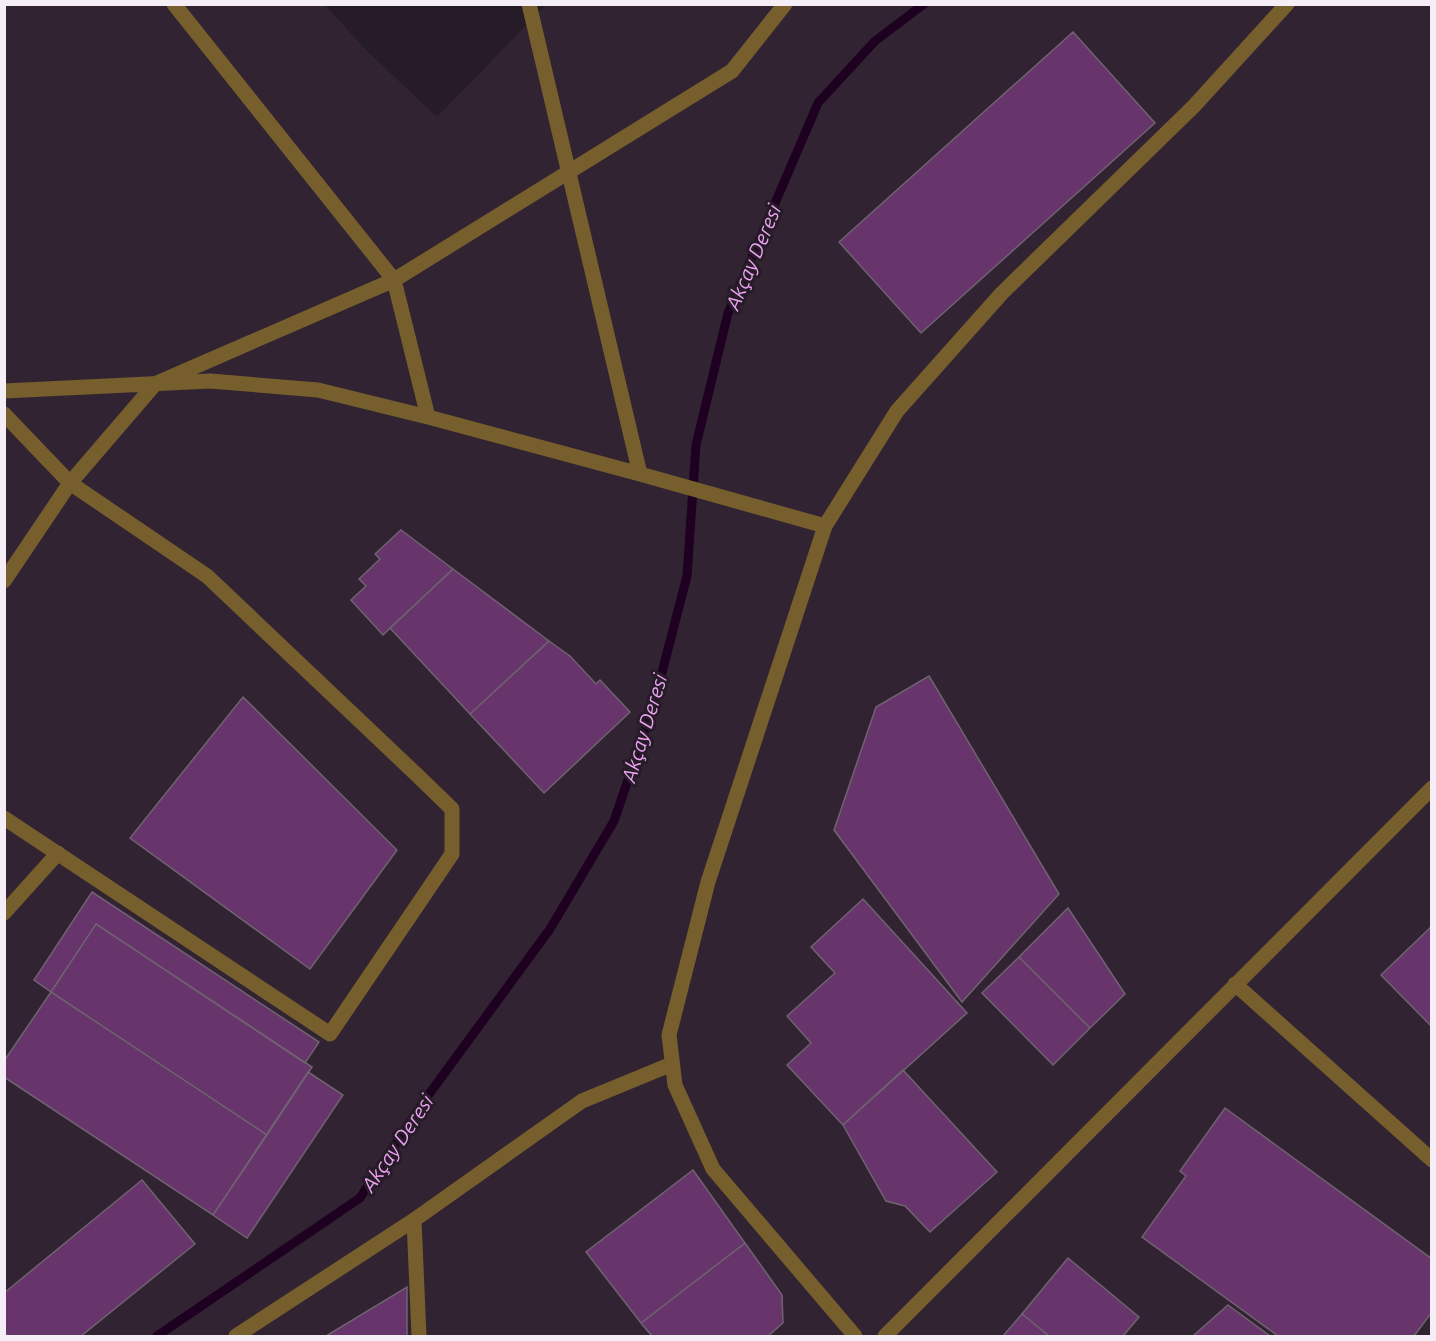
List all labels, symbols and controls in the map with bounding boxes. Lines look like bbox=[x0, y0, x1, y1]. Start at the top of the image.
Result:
water label: Akçay Deresi bbox=[720, 200, 786, 314]
water label: Akçay Deresi bbox=[616, 670, 672, 786]
water label: Akçay Deresi bbox=[356, 1089, 438, 1197]

